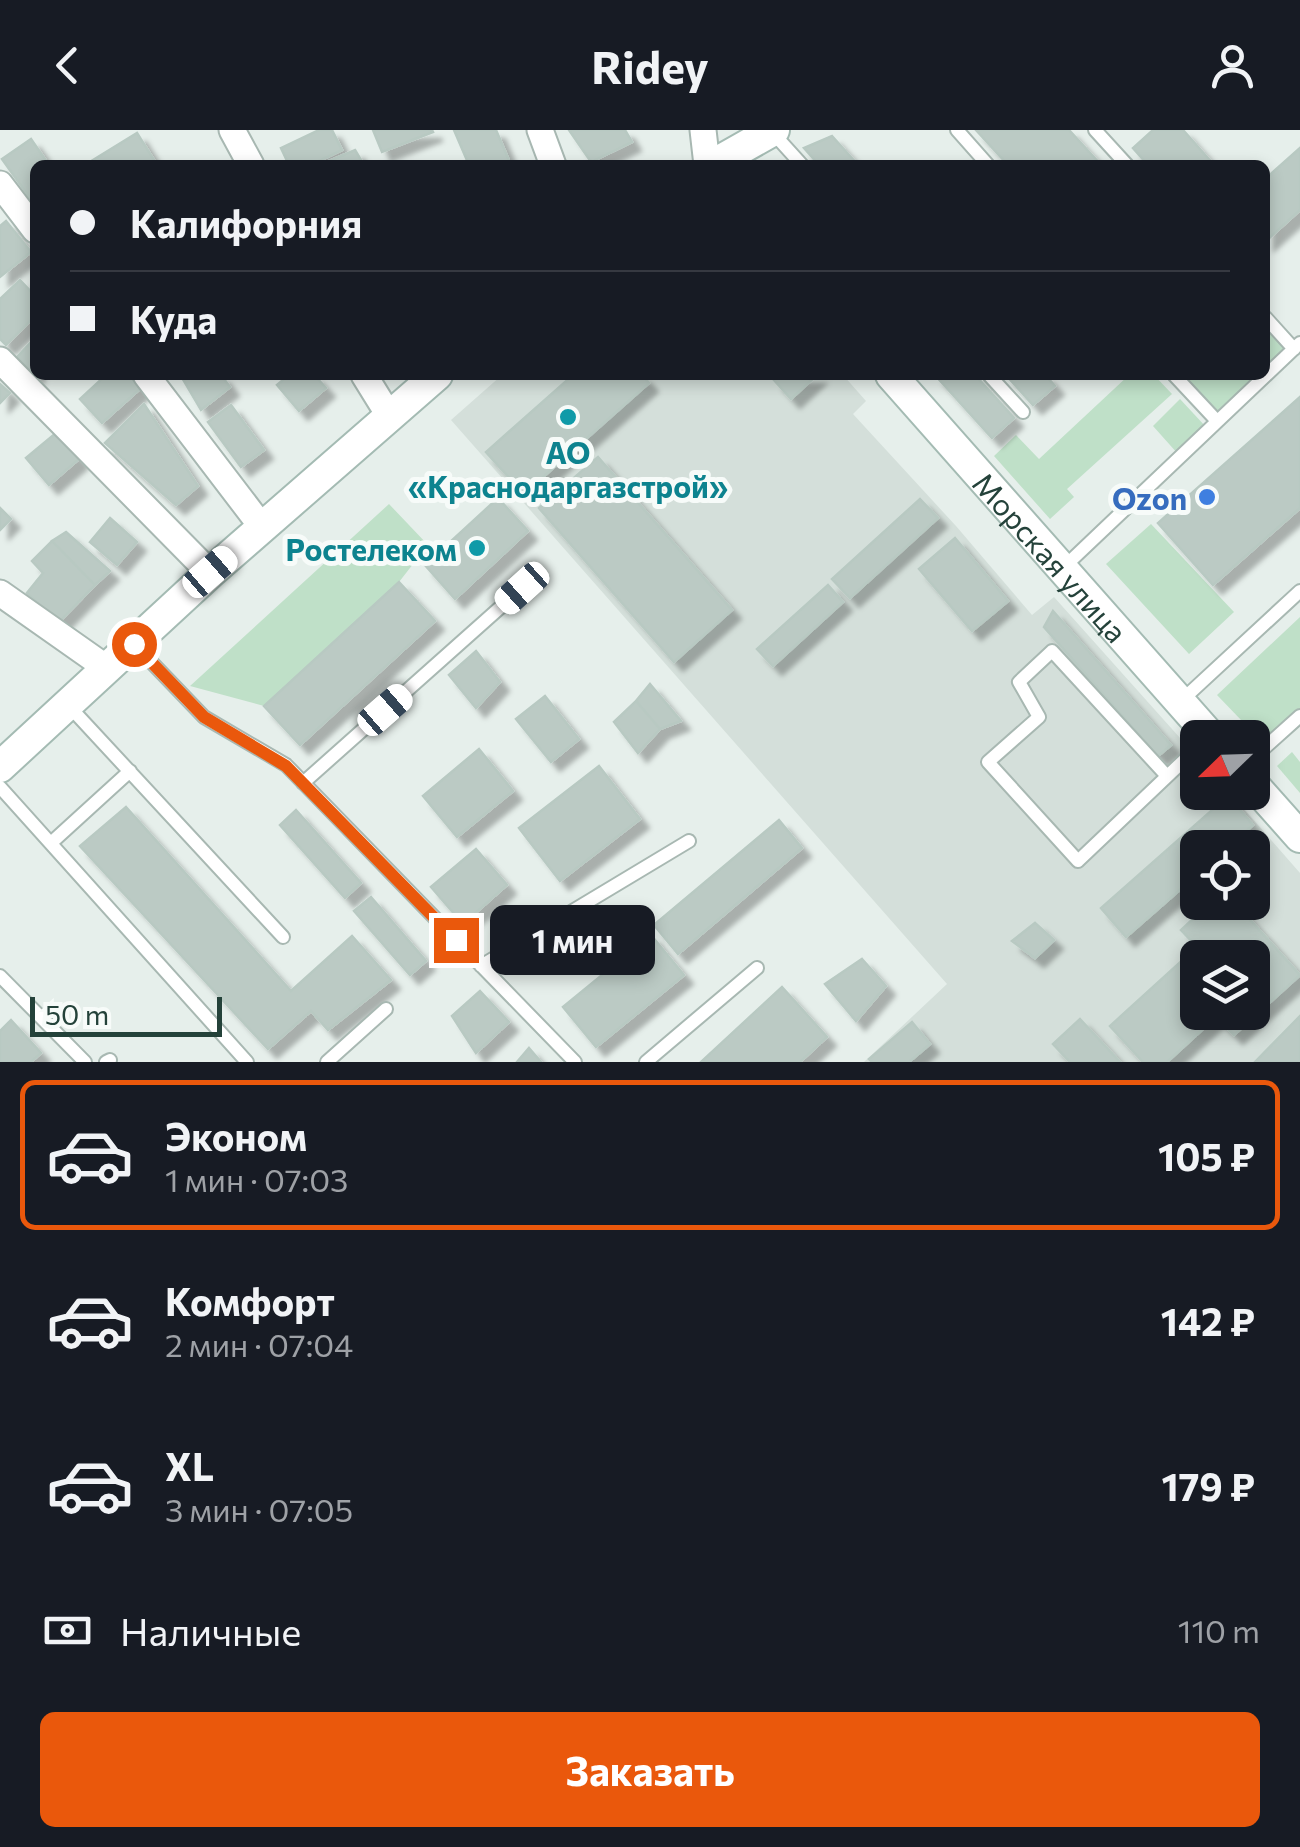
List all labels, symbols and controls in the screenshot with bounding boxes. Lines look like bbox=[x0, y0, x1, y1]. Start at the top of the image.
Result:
icon: back bbox=[40, 38, 95, 93]
text: Ridey bbox=[591, 38, 709, 93]
icon: person bbox=[1205, 38, 1260, 93]
text: Калифорния bbox=[130, 199, 362, 246]
text: Куда bbox=[130, 295, 217, 342]
marker: АО «Краснодаргазстрой» bbox=[557, 406, 579, 428]
place label: АО «Краснодаргазстрой» bbox=[408, 433, 728, 504]
street label: Морская улица bbox=[966, 464, 1136, 649]
place label: Ozon bbox=[1112, 479, 1187, 516]
marker: Ozon bbox=[1196, 486, 1218, 508]
place label: Ростелеком bbox=[285, 530, 457, 567]
marker: Ростелеком bbox=[466, 537, 488, 559]
car bbox=[178, 541, 242, 603]
car bbox=[490, 557, 554, 619]
route start bbox=[112, 622, 157, 667]
car bbox=[353, 679, 417, 741]
north arrow bbox=[1180, 720, 1270, 810]
map controls bbox=[1180, 720, 1270, 1030]
button: locate bbox=[1180, 830, 1270, 920]
callout: 1 мин bbox=[491, 905, 656, 975]
route end bbox=[434, 918, 479, 963]
text: 1 мин bbox=[532, 920, 613, 960]
button: layers bbox=[1180, 940, 1270, 1030]
scale bar bbox=[30, 992, 222, 1036]
text: 50 m bbox=[45, 997, 109, 1031]
icon: car bbox=[45, 1110, 135, 1200]
text: Эконом bbox=[165, 1112, 307, 1159]
text: 105 ₽ bbox=[1158, 1132, 1255, 1179]
text: 1 мин · 07:03 bbox=[165, 1159, 348, 1199]
icon: car bbox=[45, 1275, 135, 1365]
text: Комфорт bbox=[165, 1277, 335, 1324]
text: 142 ₽ bbox=[1161, 1297, 1255, 1344]
text: 2 мин · 07:04 bbox=[165, 1324, 353, 1364]
icon: car bbox=[45, 1440, 135, 1530]
text: XL bbox=[165, 1442, 214, 1489]
text: 179 ₽ bbox=[1161, 1462, 1255, 1509]
text: 3 мин · 07:05 bbox=[165, 1489, 353, 1529]
icon: cash bbox=[40, 1603, 95, 1658]
text: Наличные bbox=[120, 1607, 301, 1654]
text: 110 m bbox=[1178, 1610, 1260, 1650]
button: Заказать bbox=[40, 1712, 1260, 1827]

